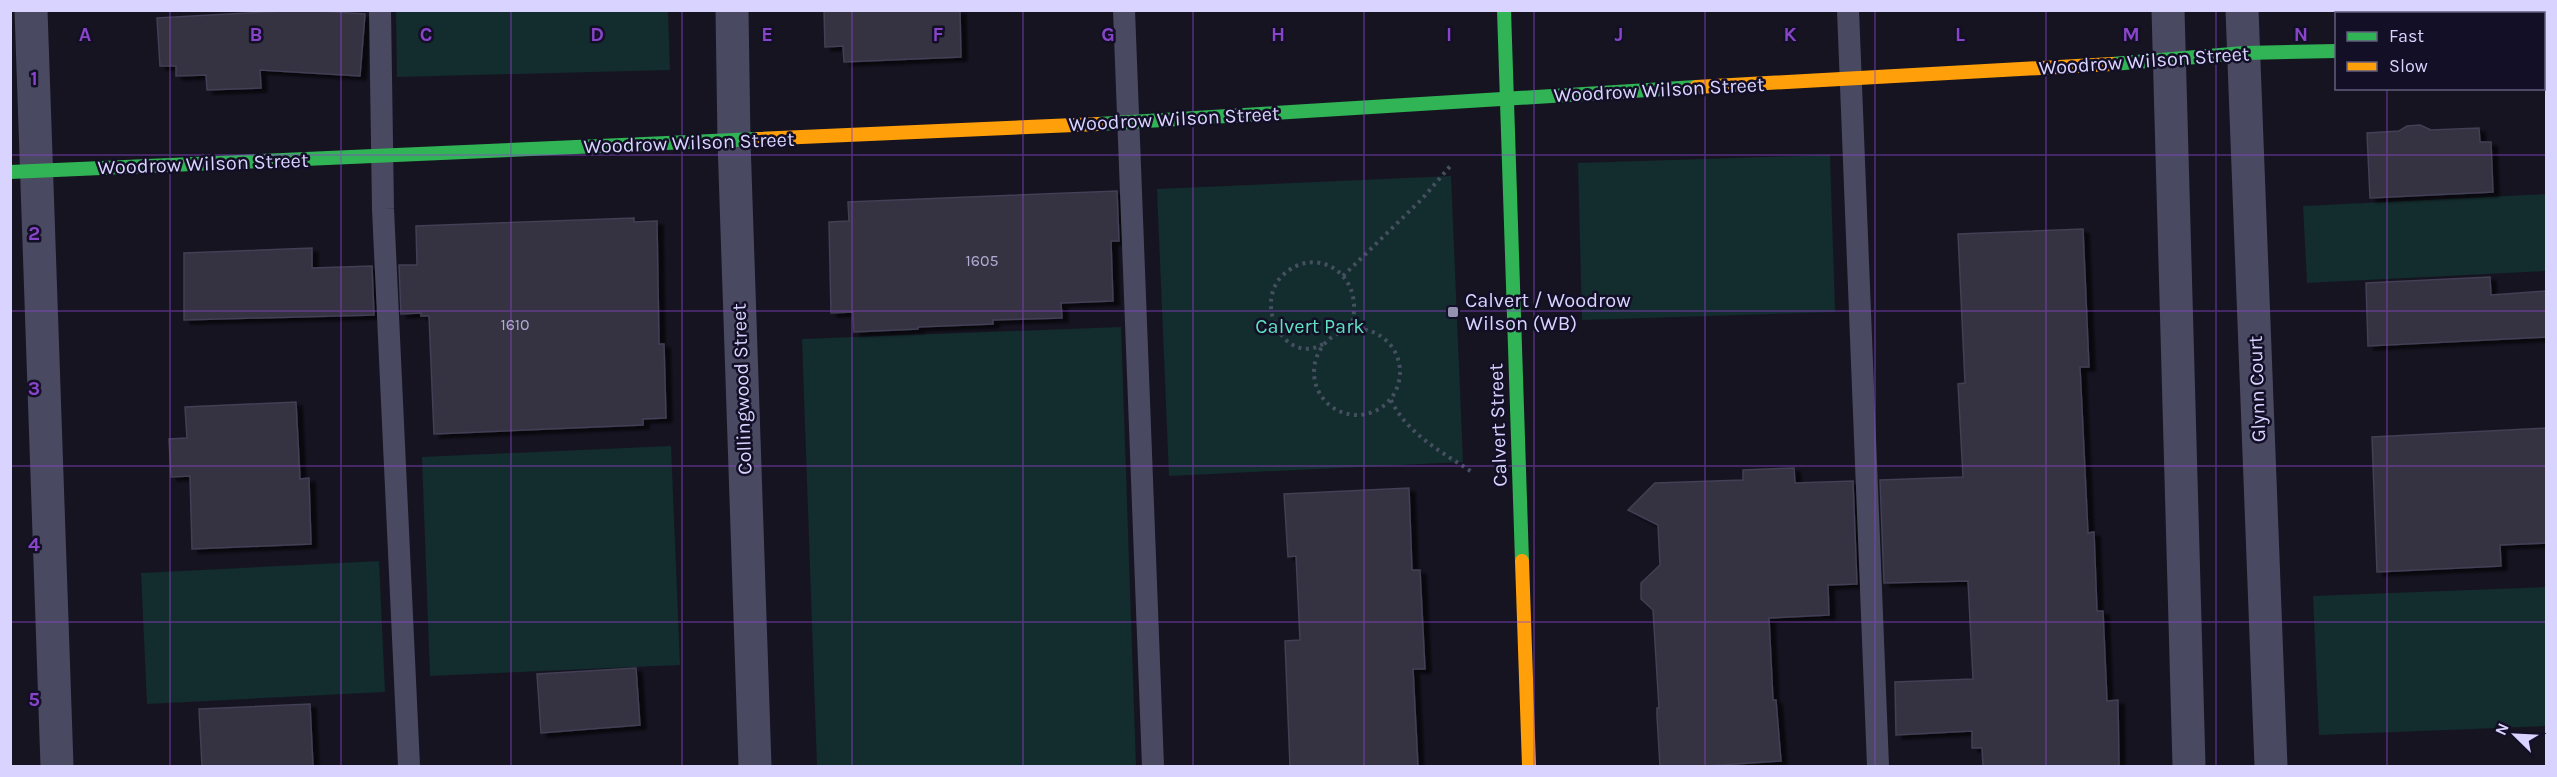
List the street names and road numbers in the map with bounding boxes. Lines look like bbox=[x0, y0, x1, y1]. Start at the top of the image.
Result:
street label: Woodrow Wilson Street bbox=[2038, 42, 2250, 80]
street label: Woodrow Wilson Street bbox=[1553, 73, 1765, 107]
street label: Woodrow Wilson Street bbox=[1068, 102, 1280, 136]
street label: Woodrow Wilson Street bbox=[583, 128, 795, 158]
street label: Woodrow Wilson Street bbox=[97, 149, 309, 179]
street label: Collingwood Street bbox=[727, 302, 756, 475]
street label: Glynn Court bbox=[2244, 335, 2270, 443]
street label: Calvert Street bbox=[1484, 362, 1512, 487]

